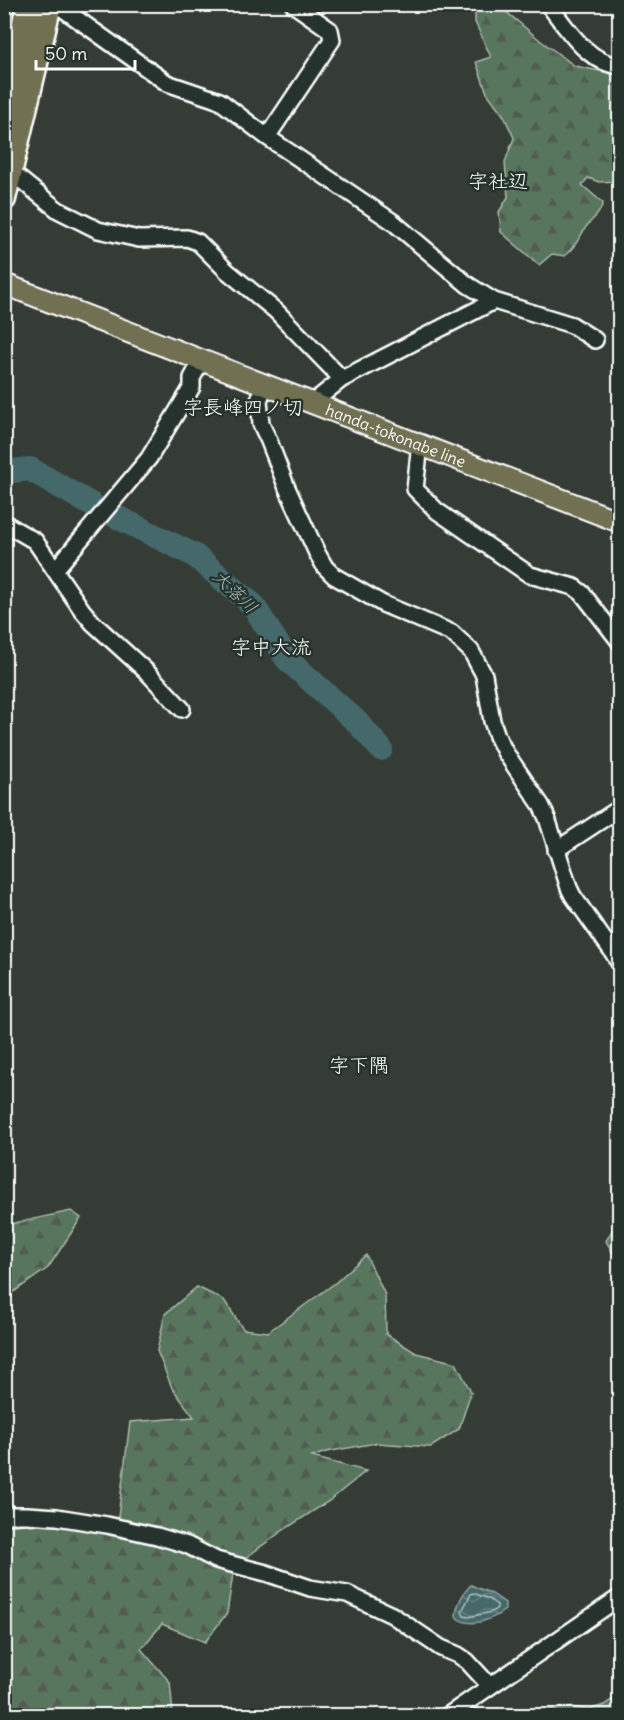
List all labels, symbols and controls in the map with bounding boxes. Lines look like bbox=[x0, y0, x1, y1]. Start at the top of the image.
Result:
scale bar bbox=[36, 33, 135, 71]
text: 50 m bbox=[45, 42, 87, 65]
district label: 字社辺 bbox=[468, 168, 528, 193]
district label: 字長峰四ノ切 bbox=[183, 394, 303, 419]
street label: handa-tokonabe line bbox=[323, 399, 469, 471]
water label: 大落川 bbox=[208, 565, 263, 619]
district label: 字中大流 bbox=[231, 634, 311, 659]
district label: 字下隅 bbox=[329, 1052, 389, 1077]

